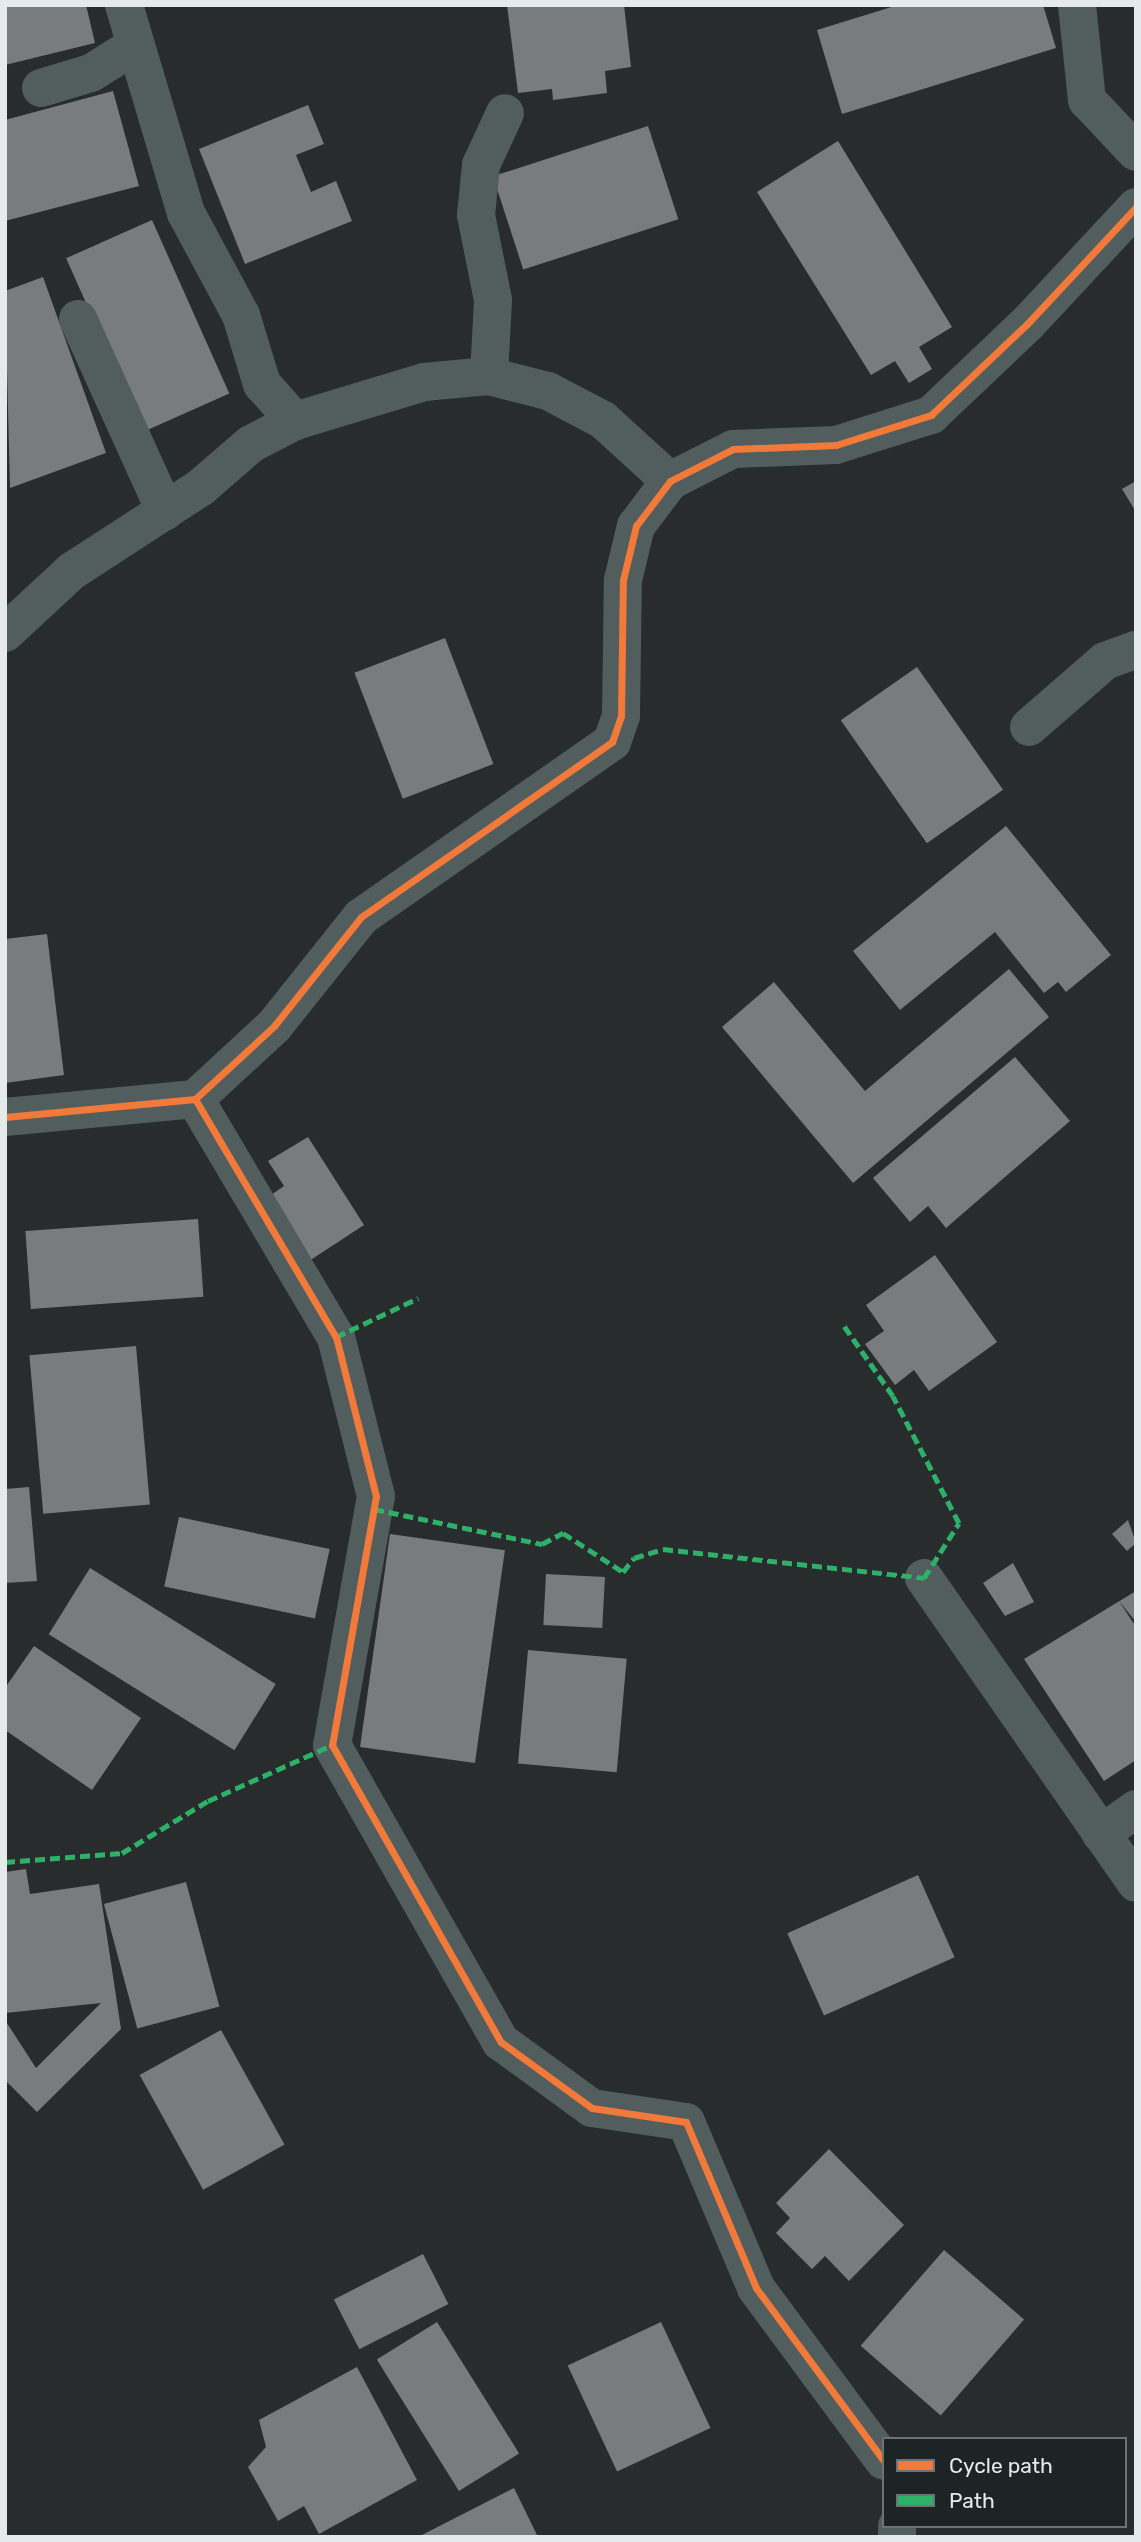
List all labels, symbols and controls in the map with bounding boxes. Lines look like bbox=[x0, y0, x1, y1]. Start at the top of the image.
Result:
legend bbox=[882, 2437, 1127, 2528]
text: Cycle path bbox=[949, 2453, 1053, 2478]
text: Path bbox=[949, 2488, 995, 2513]

